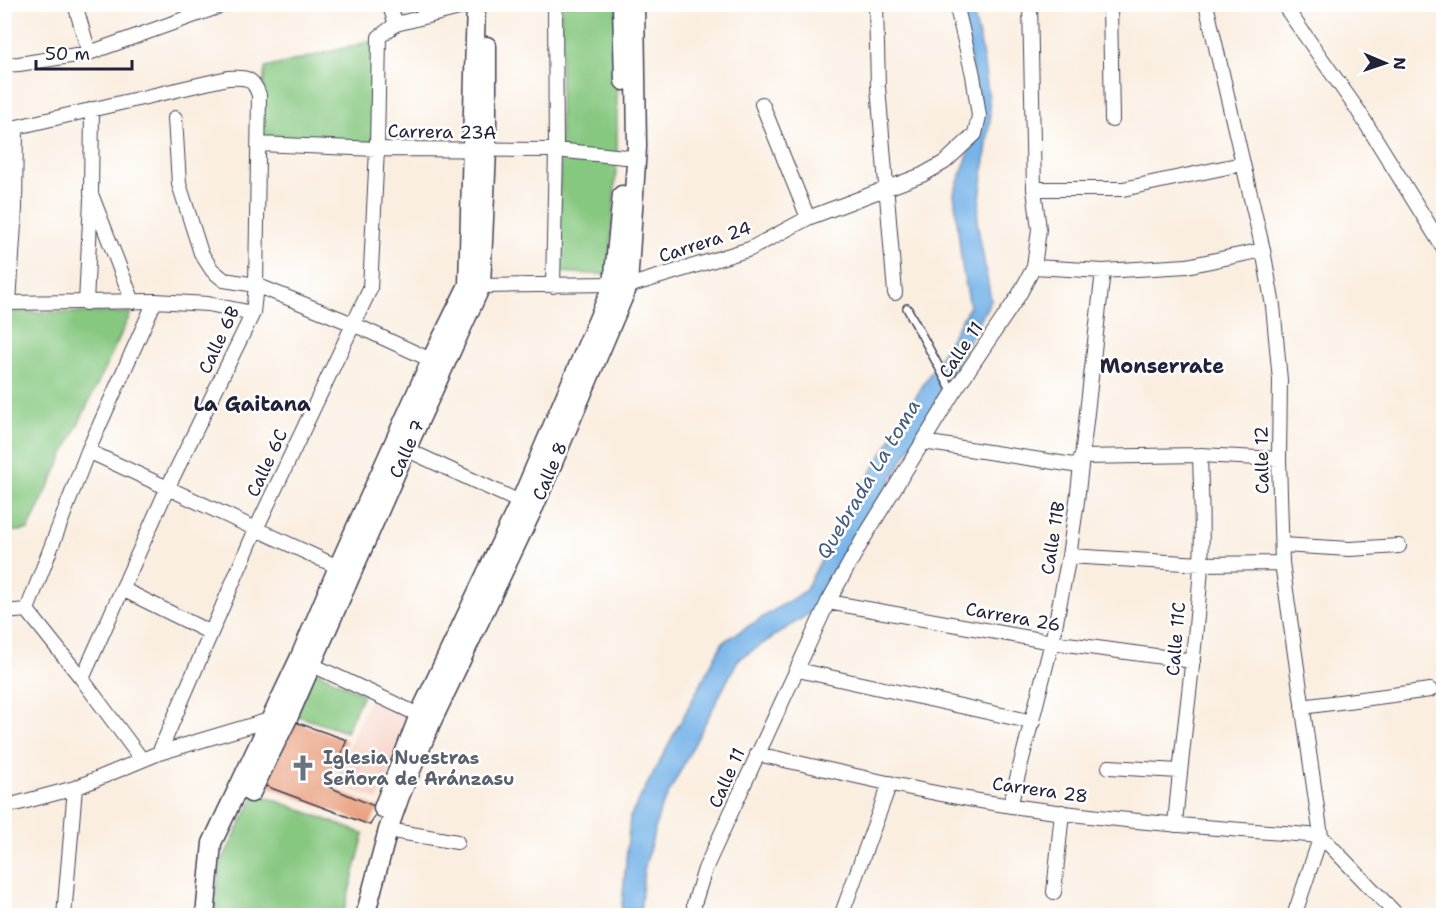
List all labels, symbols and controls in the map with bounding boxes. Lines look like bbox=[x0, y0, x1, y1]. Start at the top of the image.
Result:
scale bar bbox=[36, 33, 132, 71]
north arrow bbox=[1355, 33, 1415, 93]
text: 50 m bbox=[45, 42, 90, 66]
text: N bbox=[1389, 57, 1410, 70]
street label: Carrera 23A bbox=[387, 119, 497, 145]
street label: Carrera 24 bbox=[656, 216, 754, 268]
street label: Calle 6B bbox=[193, 302, 245, 378]
street label: Calle 11 bbox=[933, 317, 989, 383]
district label: Monserrate bbox=[1100, 353, 1224, 379]
district label: La Gaitana bbox=[193, 391, 311, 417]
water label: Quebrada La toma bbox=[810, 394, 926, 564]
street label: Calle 7 bbox=[384, 416, 430, 482]
street label: Calle 6C bbox=[241, 425, 293, 501]
street label: Calle 12 bbox=[1249, 426, 1275, 494]
street label: Calle 8 bbox=[527, 438, 573, 504]
street label: Calle 11B bbox=[1035, 500, 1071, 576]
street label: Carrera 26 bbox=[964, 597, 1062, 637]
street label: Calle 11C bbox=[1161, 601, 1191, 677]
street label: Calle 11 bbox=[703, 744, 751, 812]
place label: Iglesia Nuestras Señora de Aránzasu bbox=[323, 746, 515, 791]
church icon: Iglesia Nuestras Señora de Aránzasu bbox=[288, 753, 318, 783]
street label: Carrera 28 bbox=[991, 771, 1089, 809]

